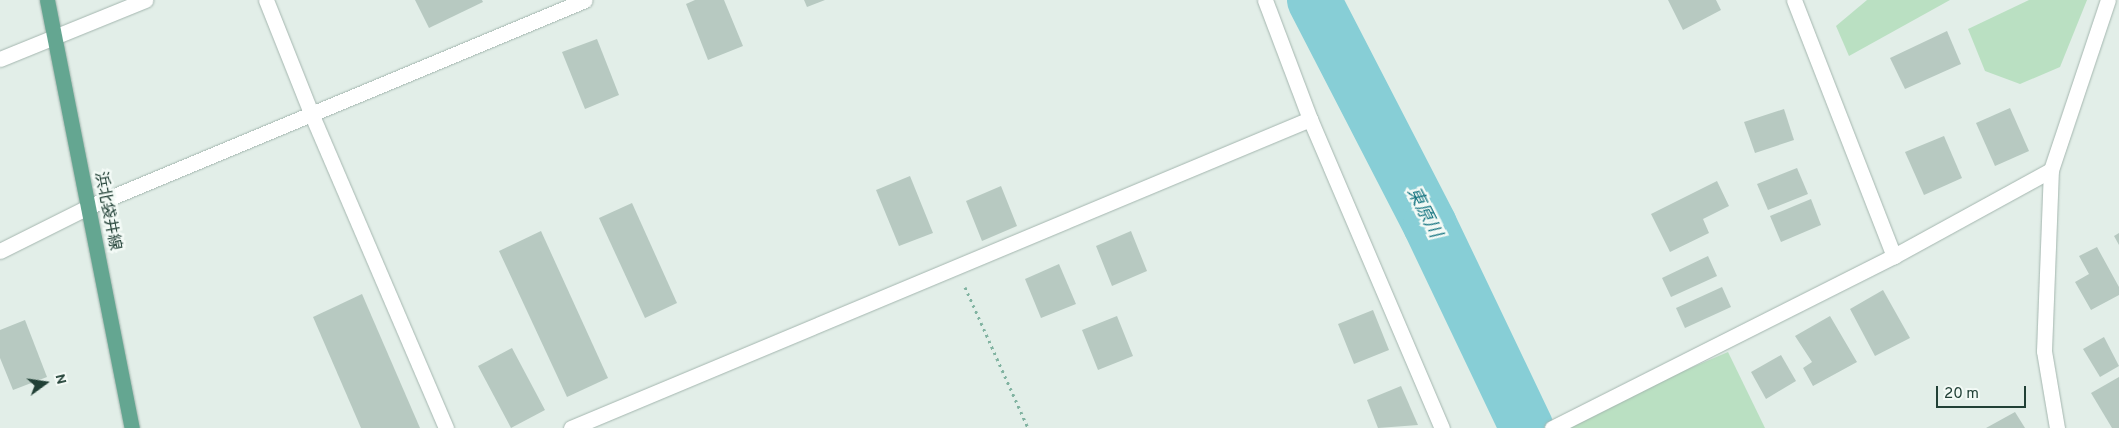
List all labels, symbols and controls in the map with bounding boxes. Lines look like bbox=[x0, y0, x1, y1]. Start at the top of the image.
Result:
street label: 浜北袋井線 bbox=[90, 170, 124, 252]
water label: 東原川 bbox=[1401, 184, 1445, 242]
north arrow bbox=[20, 358, 70, 408]
text: N bbox=[51, 372, 70, 386]
scale bar bbox=[1939, 376, 2029, 408]
text: 20 m bbox=[1944, 385, 1979, 404]

